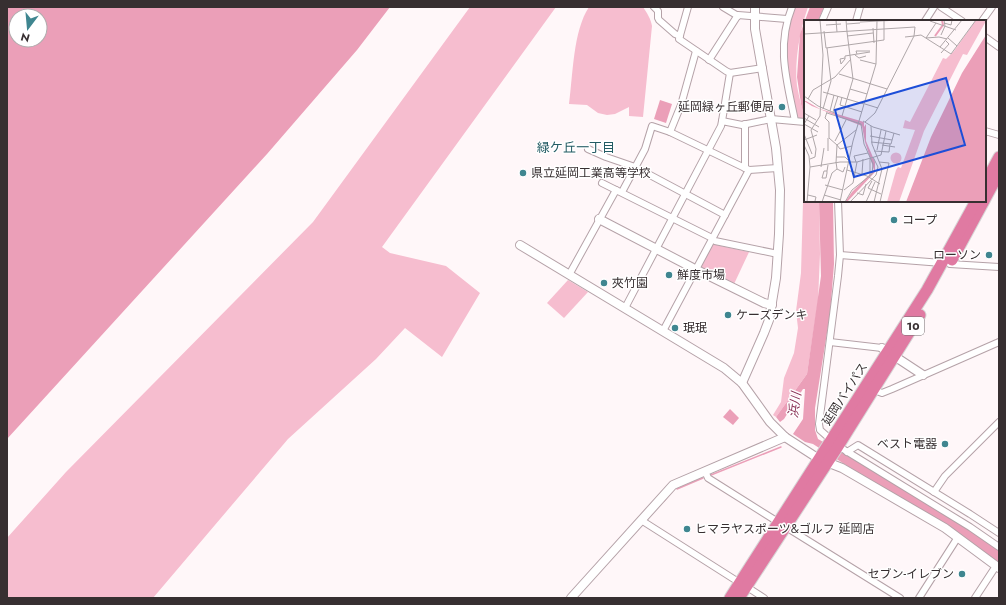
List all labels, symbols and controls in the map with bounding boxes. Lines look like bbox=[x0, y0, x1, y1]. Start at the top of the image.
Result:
north arrow bbox=[8, 8, 48, 48]
inset map bbox=[804, 20, 986, 202]
text: N bbox=[19, 29, 32, 47]
place label: 延岡緑ヶ丘郵便局 bbox=[678, 98, 774, 116]
marker: 延岡緑ヶ丘郵便局 bbox=[777, 102, 787, 112]
district label: 緑ケ丘一丁目 bbox=[537, 138, 615, 157]
place label: 県立延岡工業高等学校 bbox=[531, 164, 651, 182]
marker: 県立延岡工業高等学校 bbox=[518, 168, 528, 178]
place label: コープ bbox=[902, 211, 937, 229]
marker: コープ bbox=[889, 215, 899, 225]
place label: ローソン bbox=[933, 246, 981, 264]
marker: ローソン bbox=[984, 250, 994, 260]
place label: 鮮度市場 bbox=[677, 266, 725, 284]
marker: 鮮度市場 bbox=[664, 270, 674, 280]
place label: 夾竹園 bbox=[612, 274, 648, 292]
marker: 夾竹園 bbox=[599, 278, 609, 288]
place label: ケーズデンキ bbox=[736, 306, 807, 324]
marker: ケーズデンキ bbox=[723, 310, 733, 320]
road number: 10 bbox=[902, 317, 924, 335]
place label: 珉珉 bbox=[683, 319, 707, 337]
marker: 珉珉 bbox=[670, 323, 680, 333]
street label: 延岡バイパス bbox=[818, 359, 872, 429]
water label: 浜川 bbox=[783, 389, 806, 419]
place label: ベスト電器 bbox=[877, 435, 937, 453]
marker: ベスト電器 bbox=[940, 439, 950, 449]
place label: ヒマラヤスポーツ&ゴルフ 延岡店 bbox=[695, 520, 874, 538]
marker: ヒマラヤスポーツ&ゴルフ 延岡店 bbox=[682, 524, 692, 534]
place label: セブン-イレブン bbox=[867, 565, 954, 583]
marker: セブン-イレブン bbox=[957, 569, 967, 579]

